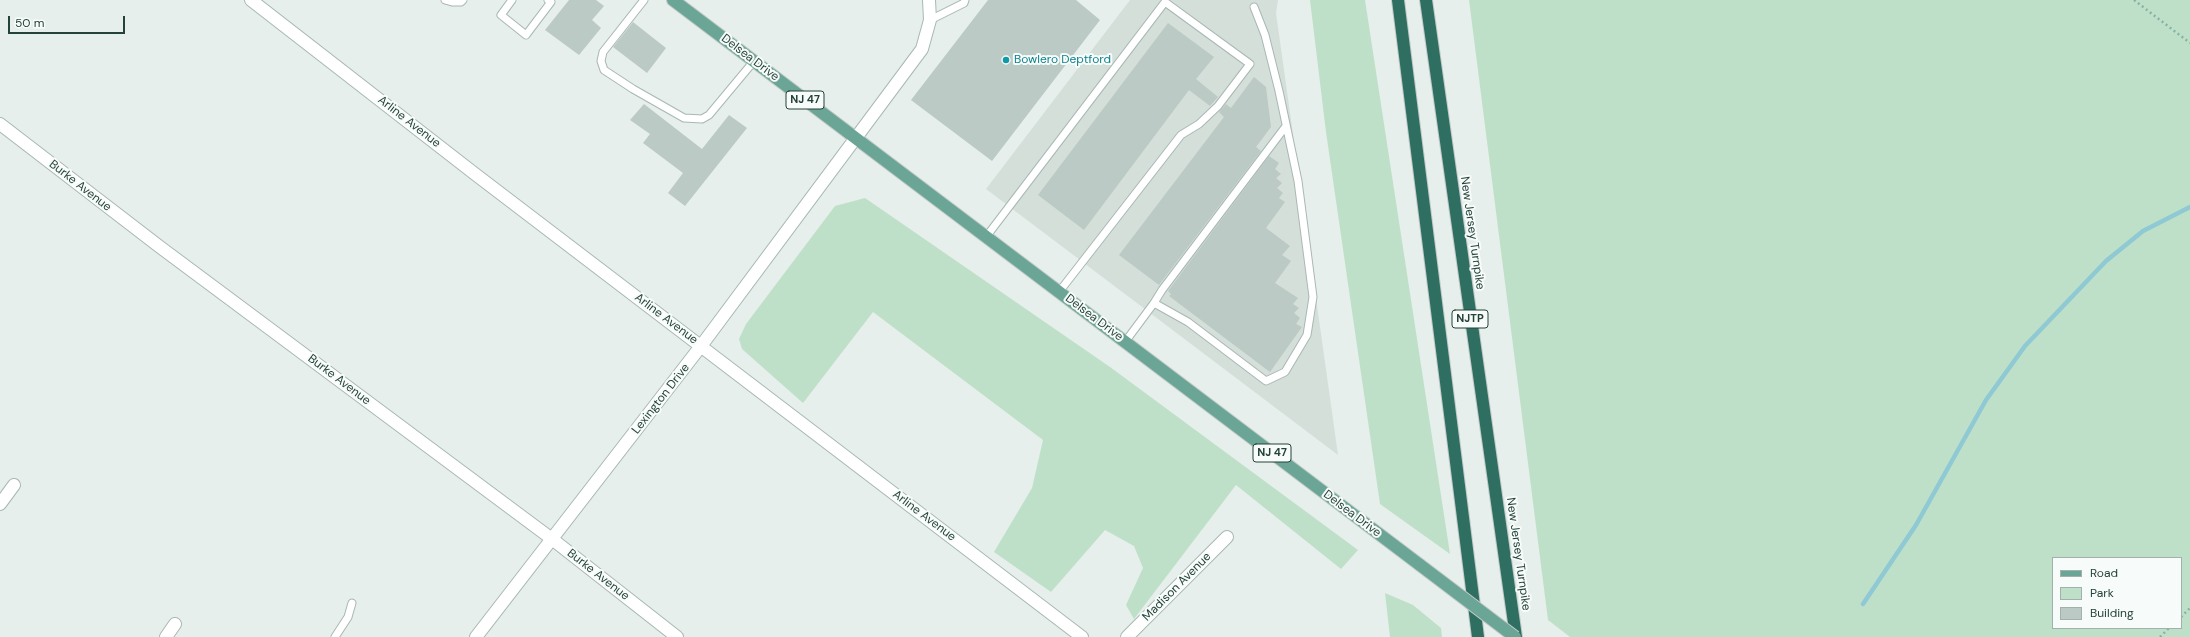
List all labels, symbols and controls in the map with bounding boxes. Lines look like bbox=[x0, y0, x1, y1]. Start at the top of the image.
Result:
scale bar bbox=[10, 8, 127, 34]
text: 50 m bbox=[15, 15, 44, 31]
street label: Delsea Drive bbox=[718, 32, 782, 84]
place label: Bowlero Deptford bbox=[1014, 53, 1111, 67]
marker: Bowlero Deptford bbox=[1001, 55, 1011, 65]
road number: NJ 47 bbox=[786, 91, 824, 109]
street label: Arline Avenue bbox=[375, 93, 443, 151]
street label: Burke Avenue bbox=[46, 157, 114, 215]
street label: New Jersey Turnpike bbox=[1457, 175, 1487, 291]
street label: Arline Avenue bbox=[631, 290, 701, 348]
street label: Delsea Drive bbox=[1062, 292, 1126, 344]
road number: NJTP bbox=[1452, 310, 1488, 328]
street label: Burke Avenue bbox=[305, 352, 373, 408]
street label: Lexington Drive bbox=[629, 361, 693, 437]
road number: NJ 47 bbox=[1253, 444, 1291, 462]
street label: Arline Avenue bbox=[889, 487, 959, 545]
street label: Delsea Drive bbox=[1320, 488, 1384, 540]
street label: New Jersey Turnpike bbox=[1503, 496, 1533, 612]
street label: Burke Avenue bbox=[564, 546, 632, 604]
street label: Madison Avenue bbox=[1140, 550, 1214, 624]
legend bbox=[2052, 557, 2182, 629]
text: Road bbox=[2090, 565, 2118, 581]
text: Park bbox=[2090, 585, 2114, 601]
text: Building bbox=[2090, 605, 2134, 621]

